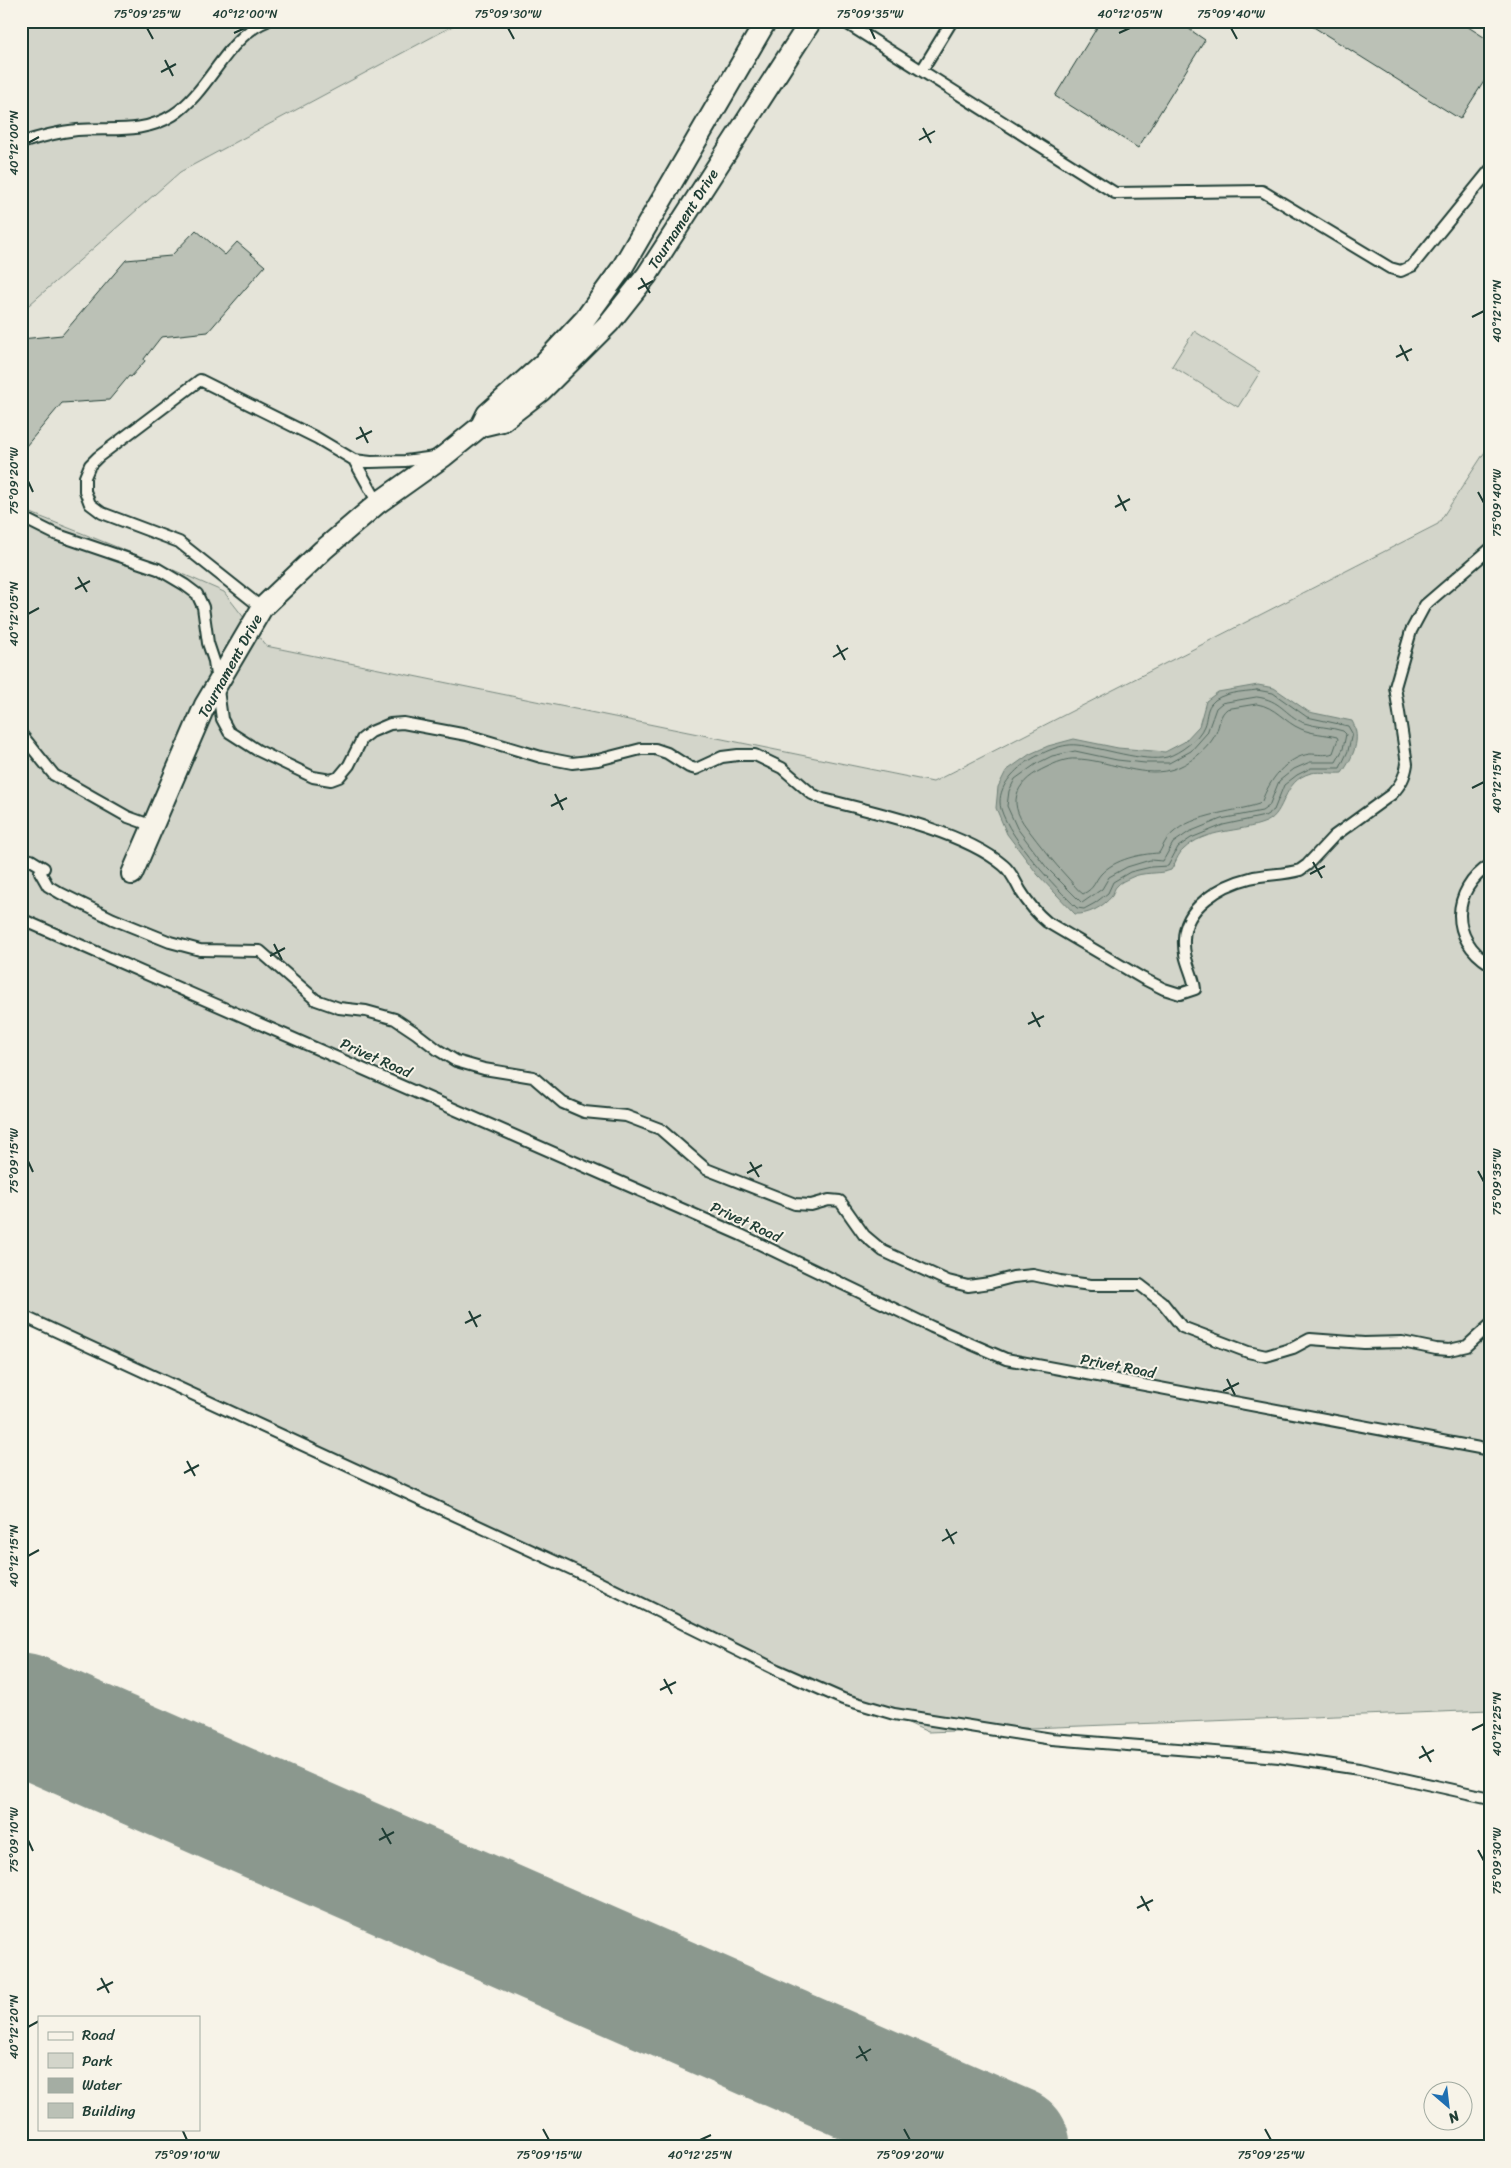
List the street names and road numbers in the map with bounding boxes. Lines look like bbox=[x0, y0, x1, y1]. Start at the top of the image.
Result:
street label: Tournament Drive bbox=[641, 163, 725, 275]
street label: Tournament Drive bbox=[191, 609, 269, 723]
street label: Privet Road bbox=[336, 1031, 417, 1086]
street label: Privet Road bbox=[706, 1194, 787, 1250]
street label: Privet Road bbox=[1078, 1346, 1159, 1386]

